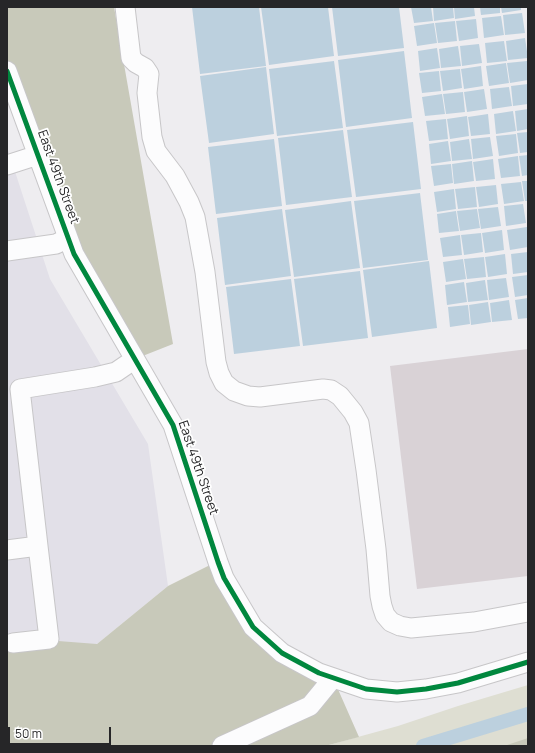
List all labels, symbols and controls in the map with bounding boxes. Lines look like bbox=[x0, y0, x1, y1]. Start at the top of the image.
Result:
street label: East 49th Street bbox=[34, 128, 82, 226]
street label: East 49th Street bbox=[175, 419, 221, 517]
scale bar bbox=[10, 719, 113, 745]
text: 50 m bbox=[15, 725, 42, 742]

